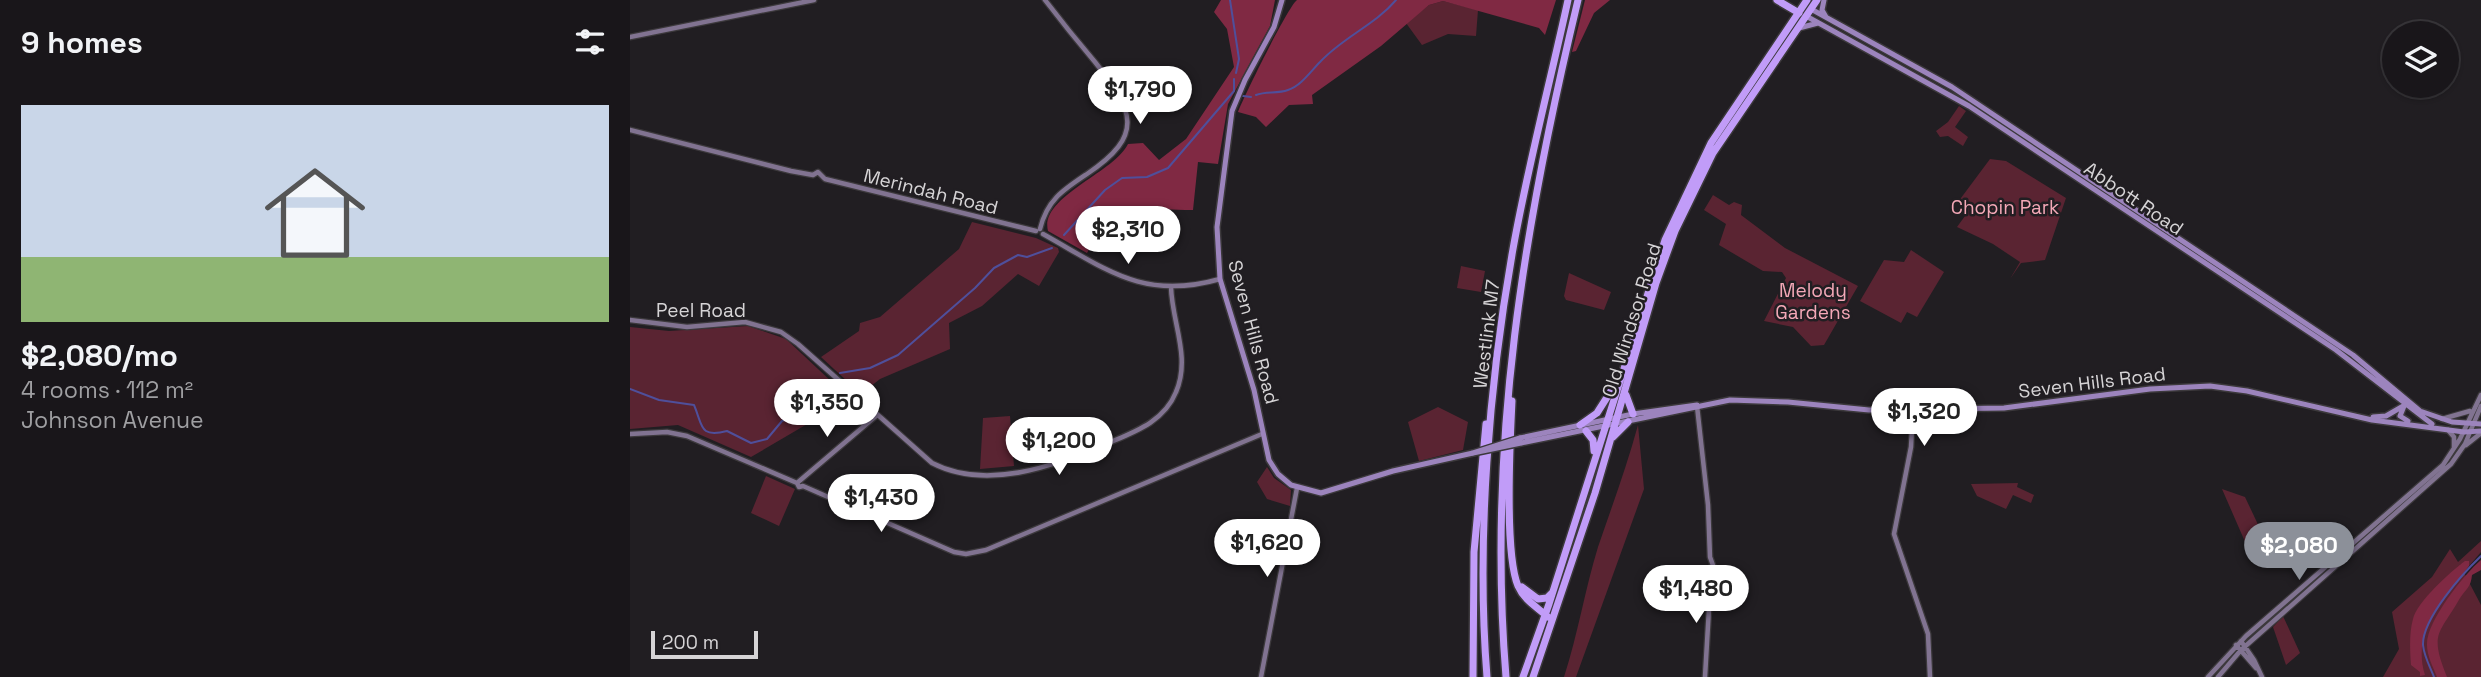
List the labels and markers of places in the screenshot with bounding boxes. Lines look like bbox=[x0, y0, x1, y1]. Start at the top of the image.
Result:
pin: $1,790 bbox=[1083, 66, 1197, 126]
pin: $2,310 bbox=[1071, 206, 1185, 266]
pin: $1,350 bbox=[770, 380, 884, 439]
pin: $1,320 bbox=[1867, 388, 1981, 448]
pin: $1,200 bbox=[1002, 418, 1116, 477]
pin: $1,430 bbox=[824, 475, 938, 534]
pin: $1,620 bbox=[1210, 520, 1324, 579]
pin: $2,080 bbox=[2242, 522, 2356, 582]
pin: $1,480 bbox=[1639, 566, 1753, 625]

